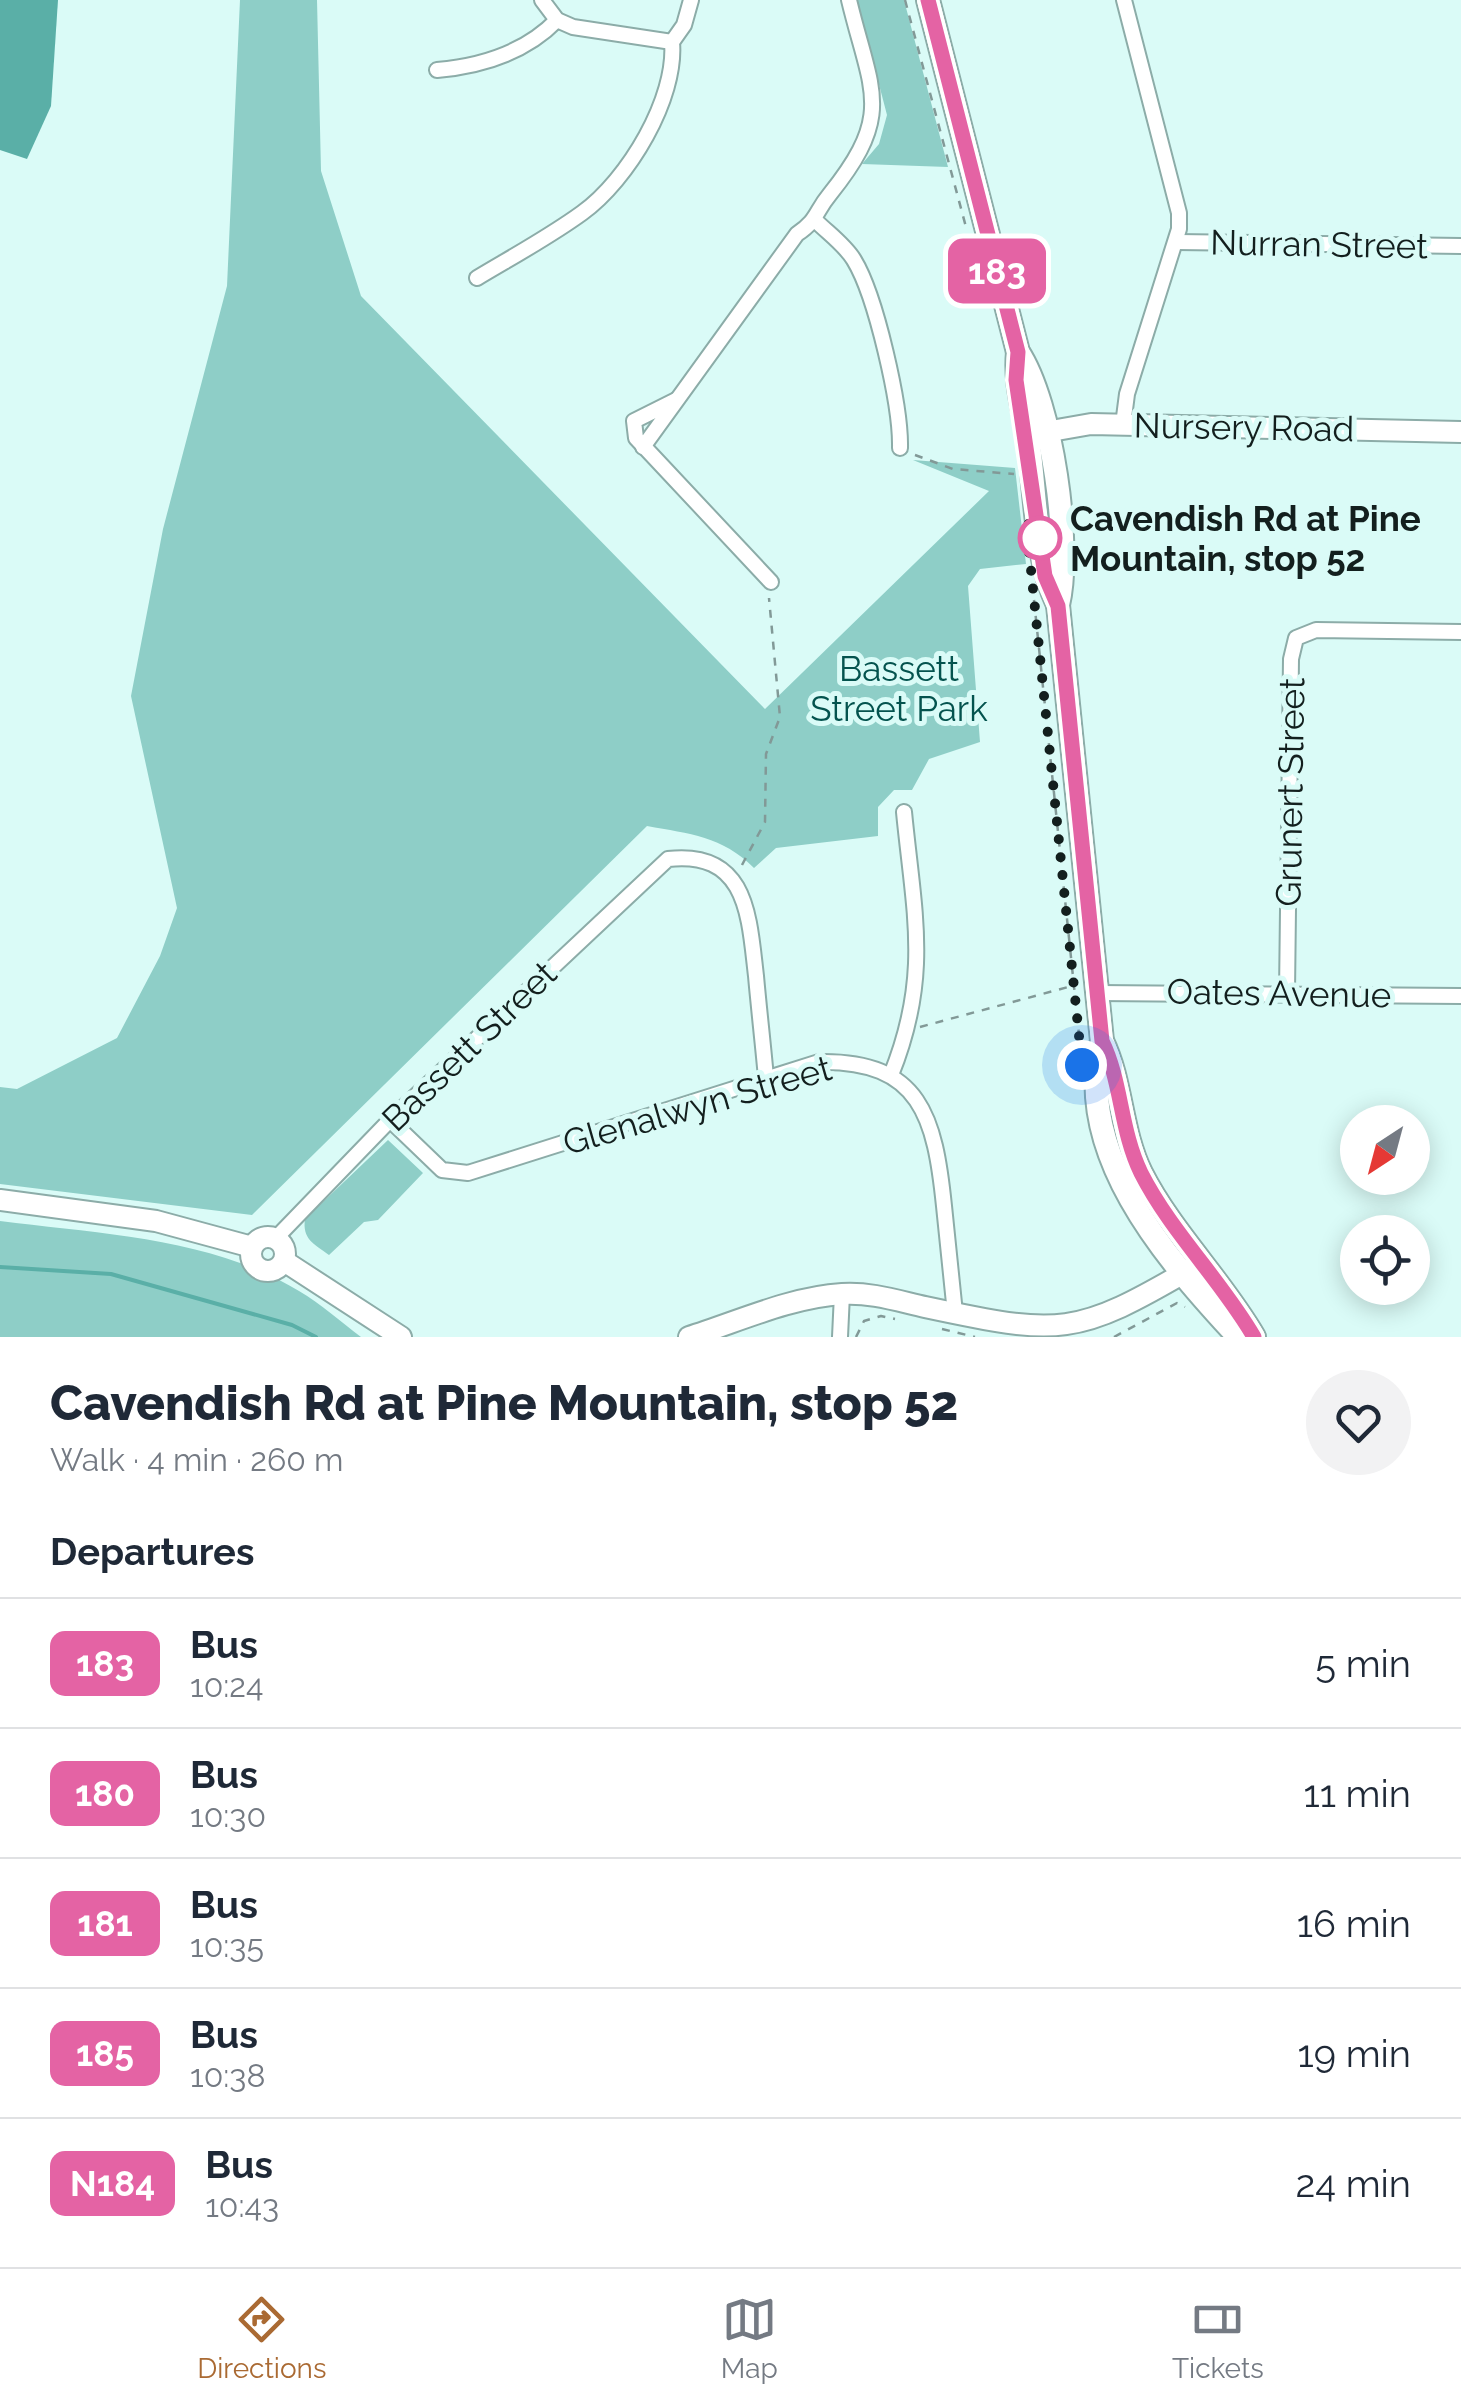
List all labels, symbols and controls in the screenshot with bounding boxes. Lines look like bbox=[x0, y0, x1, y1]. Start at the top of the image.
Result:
street label: Nurran Street bbox=[1210, 222, 1428, 266]
line badge: 183 bbox=[940, 238, 1054, 304]
text: 183 bbox=[968, 251, 1026, 292]
street label: Nursery Road bbox=[1133, 405, 1355, 449]
place label: Cavendish Rd at Pine Mountain, stop 52 bbox=[1070, 498, 1421, 579]
marker: Cavendish Rd at Pine Mountain, stop 52 bbox=[1019, 517, 1061, 559]
park label: Bassett Street Park bbox=[810, 648, 988, 729]
street label: Grunert Street bbox=[1268, 677, 1313, 907]
street label: Bassett Street bbox=[373, 953, 565, 1139]
street label: Oates Avenue bbox=[1166, 971, 1392, 1015]
your location bbox=[1057, 1040, 1107, 1090]
street label: Glenalwyn Street bbox=[558, 1047, 836, 1163]
north arrow bbox=[1340, 1105, 1430, 1195]
map controls bbox=[1340, 1105, 1430, 1305]
button: locate bbox=[1340, 1215, 1430, 1305]
button: heart bbox=[1306, 1370, 1411, 1475]
text: Cavendish Rd at Pine Mountain, stop 52 bbox=[50, 1375, 958, 1431]
text: Walk · 4 min · 260 m bbox=[50, 1441, 343, 1478]
text: Departures bbox=[50, 1529, 255, 1574]
text: Bus bbox=[190, 1622, 258, 1667]
text: 5 min bbox=[1315, 1641, 1411, 1686]
text: 183 bbox=[76, 1643, 134, 1684]
text: 10:24 bbox=[190, 1667, 263, 1704]
text: Bus bbox=[190, 1752, 258, 1797]
text: 11 min bbox=[1303, 1771, 1411, 1816]
text: 180 bbox=[75, 1773, 135, 1814]
text: 10:30 bbox=[190, 1797, 266, 1834]
text: Bus bbox=[190, 1882, 258, 1927]
text: 16 min bbox=[1297, 1901, 1411, 1946]
text: 181 bbox=[77, 1903, 133, 1944]
text: 10:35 bbox=[190, 1927, 264, 1964]
text: Bus bbox=[190, 2012, 258, 2057]
text: 19 min bbox=[1297, 2031, 1411, 2076]
text: 185 bbox=[76, 2033, 134, 2074]
text: 10:38 bbox=[190, 2057, 265, 2094]
text: Bus bbox=[205, 2142, 273, 2187]
text: 24 min bbox=[1295, 2161, 1411, 2206]
text: N184 bbox=[70, 2163, 155, 2204]
text: 10:43 bbox=[205, 2187, 279, 2224]
tab: Directions bbox=[197, 2292, 326, 2385]
tab: Map bbox=[721, 2292, 778, 2385]
tab: Tickets bbox=[1172, 2292, 1264, 2385]

